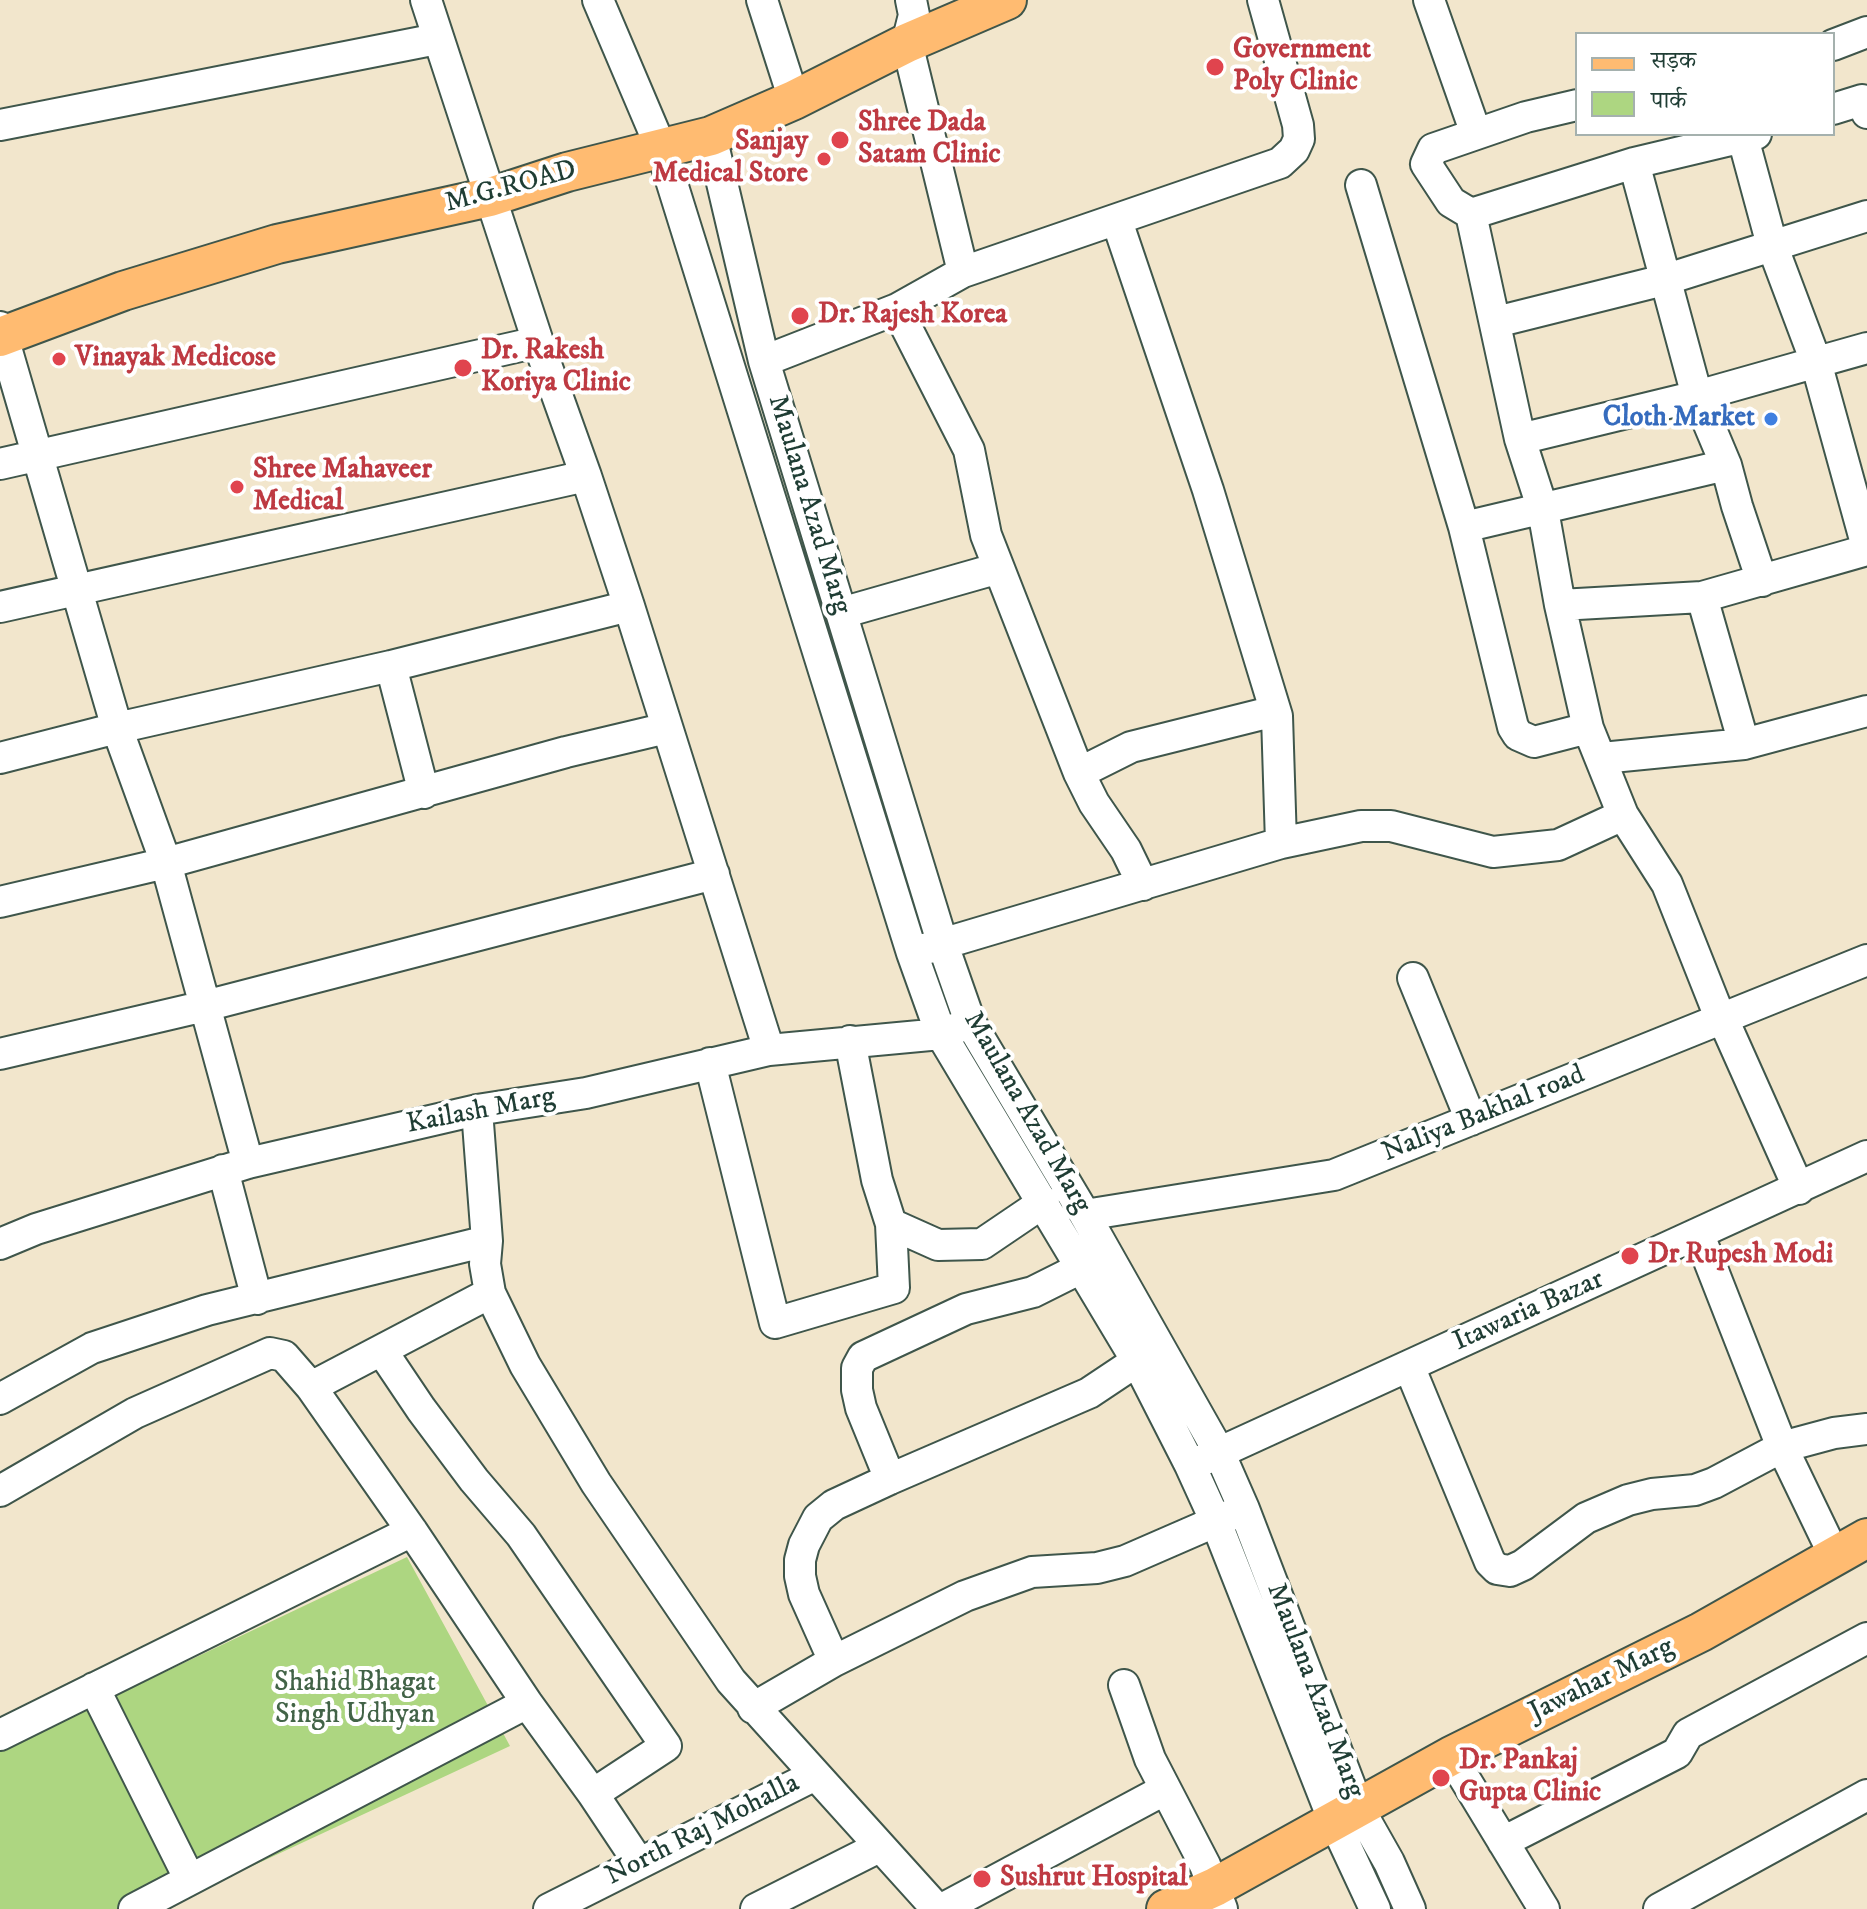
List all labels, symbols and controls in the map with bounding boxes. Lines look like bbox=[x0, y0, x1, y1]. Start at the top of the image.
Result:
legend bbox=[1575, 32, 1835, 136]
place label: Government Poly Clinic bbox=[1233, 34, 1371, 100]
text: सड़क bbox=[1651, 46, 1696, 76]
marker: Government Poly Clinic bbox=[1204, 56, 1226, 78]
text: पार्क bbox=[1651, 86, 1686, 116]
place label: Shree Dada Satam Clinic bbox=[858, 107, 1001, 173]
place label: Sanjay Medical Store bbox=[652, 126, 808, 192]
marker: Shree Dada Satam Clinic bbox=[829, 129, 851, 151]
marker: Sanjay Medical Store bbox=[815, 150, 833, 168]
street label: M.G.ROAD bbox=[442, 154, 580, 222]
place label: Dr. Rajesh Korea bbox=[818, 299, 1007, 333]
marker: Dr. Rajesh Korea bbox=[789, 305, 811, 327]
place label: Dr. Rakesh Koriya Clinic bbox=[481, 335, 631, 401]
place label: Vinayak Medicose bbox=[75, 342, 276, 376]
marker: Vinayak Medicose bbox=[50, 350, 68, 368]
marker: Dr. Rakesh Koriya Clinic bbox=[452, 357, 474, 379]
street label: Maulana Azad Marg bbox=[759, 391, 857, 619]
place label: Cloth Market bbox=[1603, 402, 1755, 436]
marker: Cloth Market bbox=[1762, 410, 1780, 428]
place label: Shree Mahaveer Medical bbox=[253, 454, 432, 520]
marker: Shree Mahaveer Medical bbox=[228, 478, 246, 496]
street label: Maulana Azad Marg bbox=[955, 1006, 1097, 1220]
street label: Naliya Bakhal road bbox=[1378, 1059, 1590, 1171]
street label: Kailash Marg bbox=[404, 1081, 558, 1143]
place label: Dr Rupesh Modi bbox=[1648, 1239, 1833, 1273]
marker: Dr Rupesh Modi bbox=[1619, 1245, 1641, 1267]
street label: Itawaria Bazar bbox=[1449, 1264, 1609, 1360]
street label: Maulana Azad Marg bbox=[1258, 1579, 1370, 1803]
street label: Jawahar Marg bbox=[1524, 1632, 1680, 1730]
park label: Shahid Bhagat Singh Udhyan bbox=[274, 1667, 436, 1733]
place label: Dr. Pankaj Gupta Clinic bbox=[1459, 1745, 1601, 1811]
marker: Dr. Pankaj Gupta Clinic bbox=[1430, 1767, 1452, 1789]
street label: North Raj Mohalla bbox=[600, 1768, 806, 1894]
place label: Sushrut Hospital bbox=[1000, 1862, 1188, 1896]
marker: Sushrut Hospital bbox=[971, 1868, 993, 1890]

